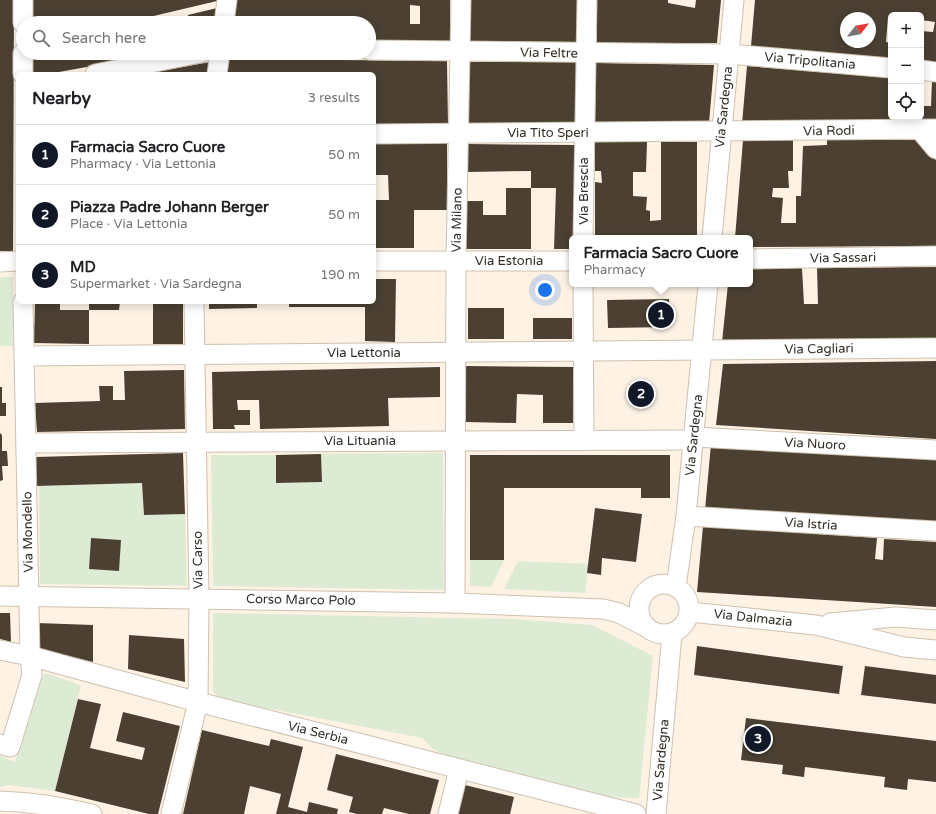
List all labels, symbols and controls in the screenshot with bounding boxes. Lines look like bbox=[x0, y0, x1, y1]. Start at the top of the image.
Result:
north arrow bbox=[840, 12, 876, 48]
map controls bbox=[888, 12, 924, 120]
button: + bbox=[888, 12, 924, 48]
search box bbox=[16, 16, 376, 60]
icon: search bbox=[30, 27, 52, 49]
text: Search here bbox=[62, 29, 146, 47]
street label: Via Feltre bbox=[520, 44, 578, 62]
button: − bbox=[888, 48, 924, 84]
street label: Via Tripolitania bbox=[764, 49, 856, 73]
street label: Via Sardegna bbox=[712, 65, 736, 149]
button: locate bbox=[888, 84, 924, 120]
text: Nearby bbox=[32, 88, 91, 109]
text: 3 results bbox=[308, 90, 360, 106]
street label: Via Rodi bbox=[803, 123, 855, 139]
street label: Via Tito Speri bbox=[507, 125, 589, 141]
text: Farmacia Sacro Cuore bbox=[70, 138, 225, 156]
text: 1 bbox=[41, 147, 49, 163]
text: 50 m bbox=[328, 147, 360, 163]
text: Pharmacy · Via Lettonia bbox=[70, 156, 216, 172]
street label: Via Brescia bbox=[576, 157, 592, 225]
street label: Via Milano bbox=[448, 187, 466, 253]
text: Piazza Padre Johann Berger bbox=[70, 198, 269, 216]
text: 2 bbox=[41, 207, 49, 223]
text: 50 m bbox=[328, 207, 360, 223]
text: Place · Via Lettonia bbox=[70, 216, 187, 232]
popup bbox=[569, 235, 753, 287]
text: Farmacia Sacro Cuore bbox=[583, 244, 739, 262]
street label: Via Sassari bbox=[810, 249, 876, 267]
street label: Via Estonia bbox=[475, 253, 543, 269]
text: MD bbox=[70, 258, 96, 276]
text: Pharmacy bbox=[583, 262, 645, 278]
text: 3 bbox=[41, 267, 49, 283]
text: 190 m bbox=[320, 267, 360, 283]
text: Supermarket · Via Sardegna bbox=[70, 276, 242, 292]
your location bbox=[535, 280, 555, 300]
pin: 1 bbox=[648, 300, 674, 330]
street label: Via Cagliari bbox=[784, 340, 854, 358]
street label: Via Lettonia bbox=[327, 345, 401, 361]
pin: 2 bbox=[628, 379, 654, 409]
street label: Via Sardegna bbox=[682, 393, 706, 477]
street label: Via Lituania bbox=[324, 433, 396, 449]
street label: Via Nuoro bbox=[784, 434, 846, 454]
street label: Via Mondello bbox=[19, 491, 37, 573]
street label: Via Istria bbox=[784, 514, 838, 534]
street label: Via Carso bbox=[189, 531, 207, 589]
street label: Corso Marco Polo bbox=[246, 591, 356, 609]
street label: Via Dalmazia bbox=[713, 606, 793, 630]
street label: Via Serbia bbox=[286, 718, 350, 748]
street label: Via Sardegna bbox=[649, 719, 673, 801]
pin: 3 bbox=[745, 724, 771, 754]

